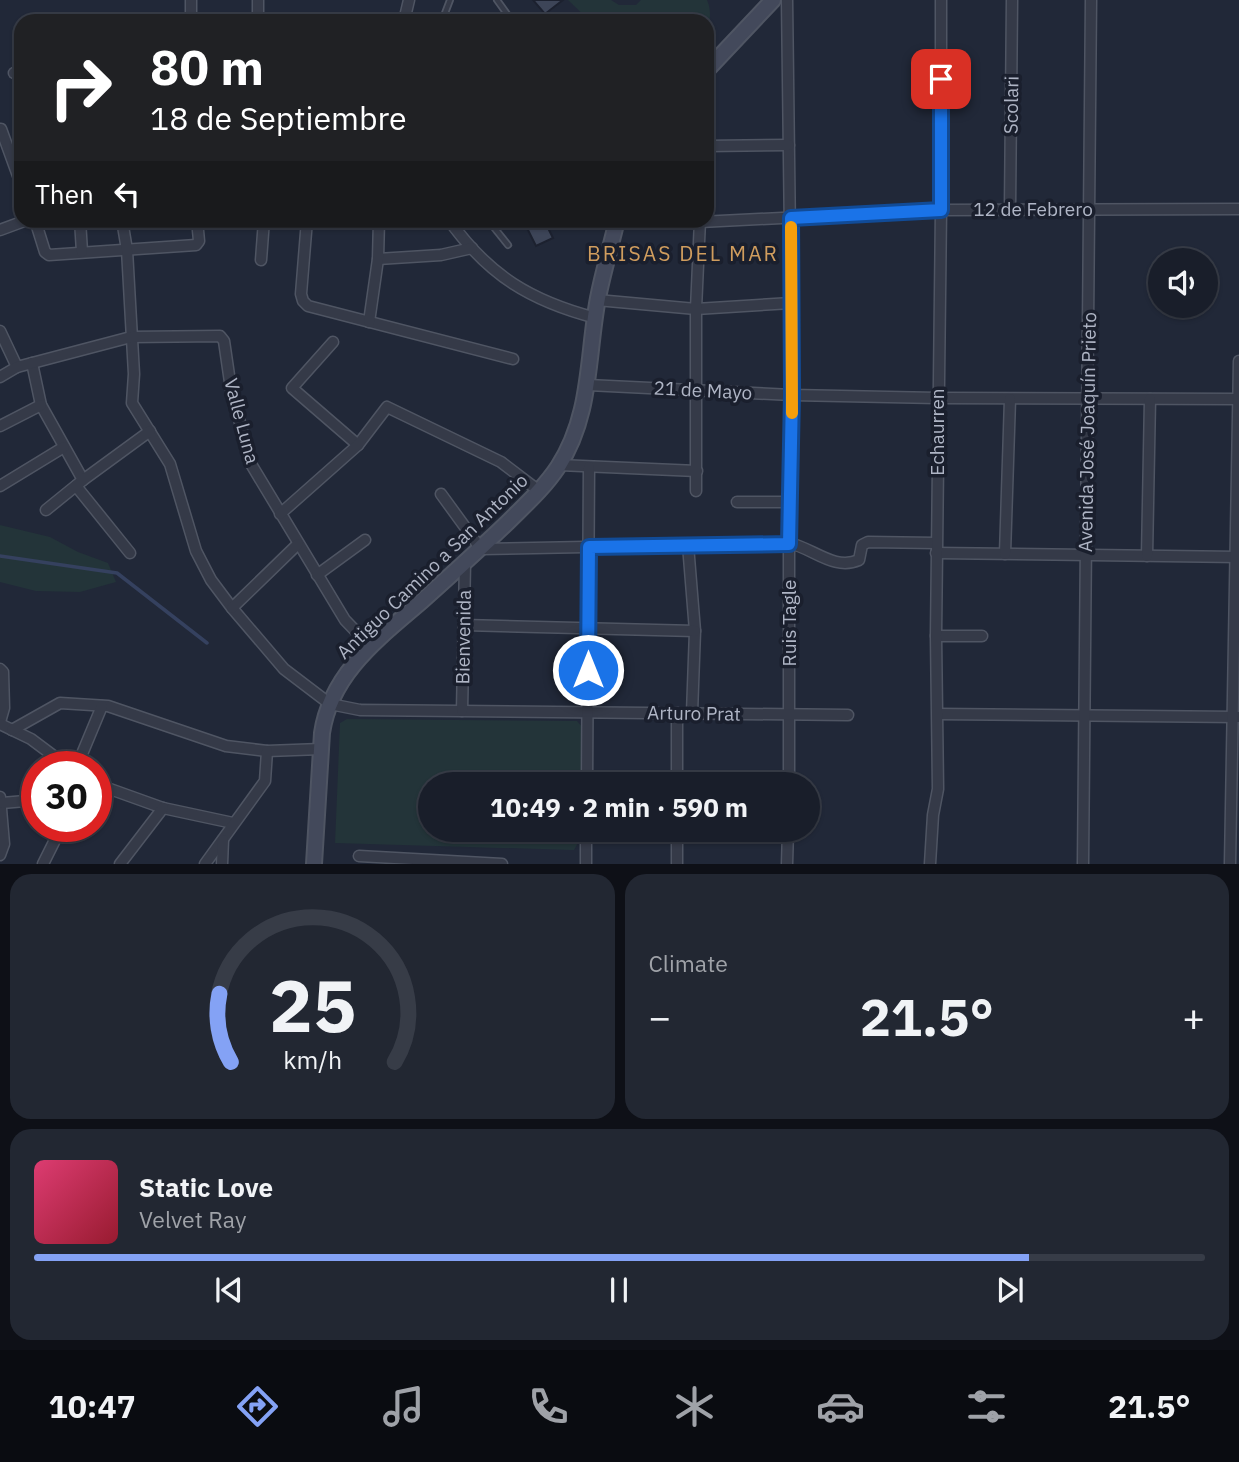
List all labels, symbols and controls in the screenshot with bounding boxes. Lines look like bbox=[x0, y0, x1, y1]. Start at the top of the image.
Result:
text: 80 m bbox=[150, 35, 264, 98]
icon: right bbox=[35, 42, 126, 133]
pin bbox=[911, 49, 971, 109]
icon: arrive bbox=[922, 60, 960, 98]
street label: Scolari bbox=[998, 76, 1024, 134]
text: 18 de Septiembre bbox=[150, 97, 407, 139]
icon: left bbox=[108, 175, 146, 213]
text: Then bbox=[35, 177, 94, 211]
street label: 12 de Febrero bbox=[973, 197, 1093, 221]
district label: BRISAS DEL MAR bbox=[587, 239, 779, 267]
map controls bbox=[1148, 248, 1218, 318]
button: sound bbox=[1148, 248, 1218, 318]
street label: Avenida José Joaquín Prieto bbox=[1073, 312, 1101, 552]
street label: 21 de Mayo bbox=[653, 375, 753, 405]
street label: Valle Luna bbox=[219, 376, 265, 466]
street label: Echaurren bbox=[925, 388, 949, 476]
street label: Antiguo Camino a San Antonio bbox=[331, 468, 533, 664]
street label: Ruis Tagle bbox=[777, 580, 801, 666]
street label: Bienvenida bbox=[450, 590, 476, 684]
position arrow bbox=[551, 633, 625, 707]
street label: Arturo Prat bbox=[647, 700, 741, 726]
speed limit sign: 30 bbox=[21, 751, 112, 842]
text: 10:49 · 2 min · 590 m bbox=[490, 790, 748, 824]
text: Climate bbox=[649, 948, 728, 978]
text: 25 bbox=[269, 958, 356, 1053]
text: 21.5° bbox=[860, 983, 994, 1050]
text: − bbox=[649, 992, 671, 1041]
text: + bbox=[1182, 992, 1205, 1041]
text: km/h bbox=[283, 1043, 342, 1076]
text: Static Love bbox=[139, 1170, 273, 1204]
text: Velvet Ray bbox=[139, 1204, 246, 1234]
icon: previous bbox=[210, 1271, 248, 1309]
icon: pause bbox=[600, 1271, 638, 1309]
icon: next bbox=[991, 1271, 1029, 1309]
icon: directions bbox=[233, 1382, 282, 1431]
icon: music bbox=[379, 1382, 428, 1431]
icon: phone bbox=[524, 1382, 573, 1431]
icon: climate bbox=[670, 1382, 719, 1431]
icon: car bbox=[816, 1382, 865, 1431]
icon: filters bbox=[962, 1382, 1011, 1431]
text: 10:47 bbox=[48, 1385, 136, 1427]
text: 21.5° bbox=[1108, 1385, 1191, 1427]

